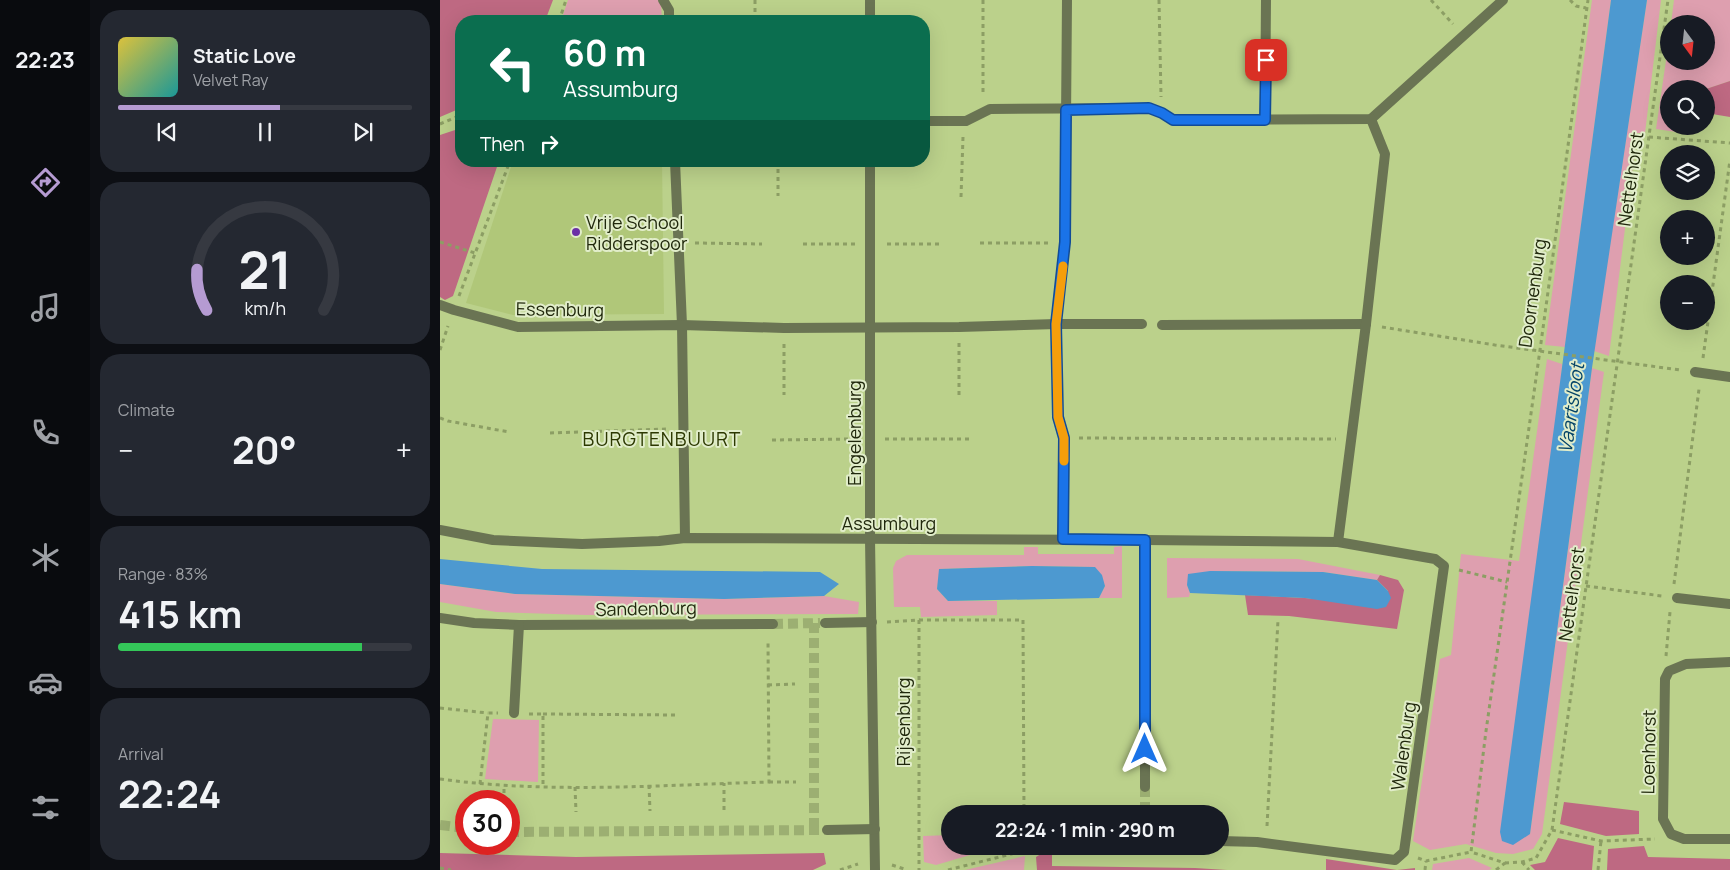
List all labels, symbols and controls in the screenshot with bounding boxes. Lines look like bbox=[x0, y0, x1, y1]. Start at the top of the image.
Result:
north arrow bbox=[1660, 15, 1715, 70]
map controls bbox=[1660, 15, 1715, 330]
text: 60 m bbox=[563, 29, 646, 77]
icon: left bbox=[480, 35, 545, 100]
pin bbox=[1245, 39, 1287, 81]
text: Static Love bbox=[193, 43, 296, 69]
text: 22:23 bbox=[15, 45, 75, 75]
icon: arrive bbox=[1252, 46, 1280, 74]
text: Velvet Ray bbox=[193, 69, 269, 91]
text: Assumburg bbox=[563, 74, 678, 104]
button: search bbox=[1660, 80, 1715, 135]
icon: previous bbox=[153, 118, 181, 146]
icon: pause bbox=[251, 118, 279, 146]
icon: next bbox=[349, 118, 377, 146]
icon: right bbox=[535, 130, 563, 158]
street label: Nettelhorst bbox=[1612, 130, 1648, 228]
text: Then bbox=[480, 131, 525, 157]
button: layers bbox=[1660, 145, 1715, 200]
icon: directions bbox=[28, 165, 63, 200]
place label: Vrije School Ridderspoor bbox=[586, 210, 688, 255]
button: + bbox=[1660, 210, 1715, 265]
marker: Vrije School Ridderspoor bbox=[570, 226, 582, 238]
text: 21 bbox=[238, 234, 292, 305]
street label: Doornenburg bbox=[1512, 237, 1552, 349]
button: − bbox=[1660, 275, 1715, 330]
icon: music bbox=[28, 290, 63, 325]
text: km/h bbox=[244, 296, 286, 320]
street label: Essenburg bbox=[516, 296, 604, 322]
water label: Vaartsloot bbox=[1552, 359, 1591, 455]
street label: Engelenburg bbox=[842, 380, 866, 486]
text: Climate bbox=[118, 399, 175, 421]
icon: phone bbox=[28, 415, 63, 450]
text: 20° bbox=[232, 423, 297, 475]
district label: BURGTENBUURT bbox=[583, 426, 741, 452]
text: − bbox=[118, 431, 133, 469]
text: + bbox=[396, 431, 412, 469]
street label: Assumburg bbox=[842, 511, 936, 535]
icon: climate bbox=[28, 540, 63, 575]
street label: Nettelhorst bbox=[1553, 545, 1589, 643]
text: Range · 83% bbox=[118, 563, 208, 585]
text: 415 km bbox=[118, 587, 242, 639]
street label: Sandenburg bbox=[595, 595, 697, 621]
icon: car bbox=[28, 665, 63, 700]
street label: Rijsenburg bbox=[891, 678, 915, 766]
street label: Walenburg bbox=[1385, 700, 1421, 792]
street label: Loenhorst bbox=[1635, 709, 1661, 795]
position arrow bbox=[1118, 722, 1170, 774]
text: Arrival bbox=[118, 743, 164, 765]
text: 22:24 bbox=[118, 767, 221, 819]
icon: filters bbox=[28, 790, 63, 825]
speed limit sign: 30 bbox=[455, 790, 520, 855]
text: 22:24 · 1 min · 290 m bbox=[995, 817, 1175, 843]

